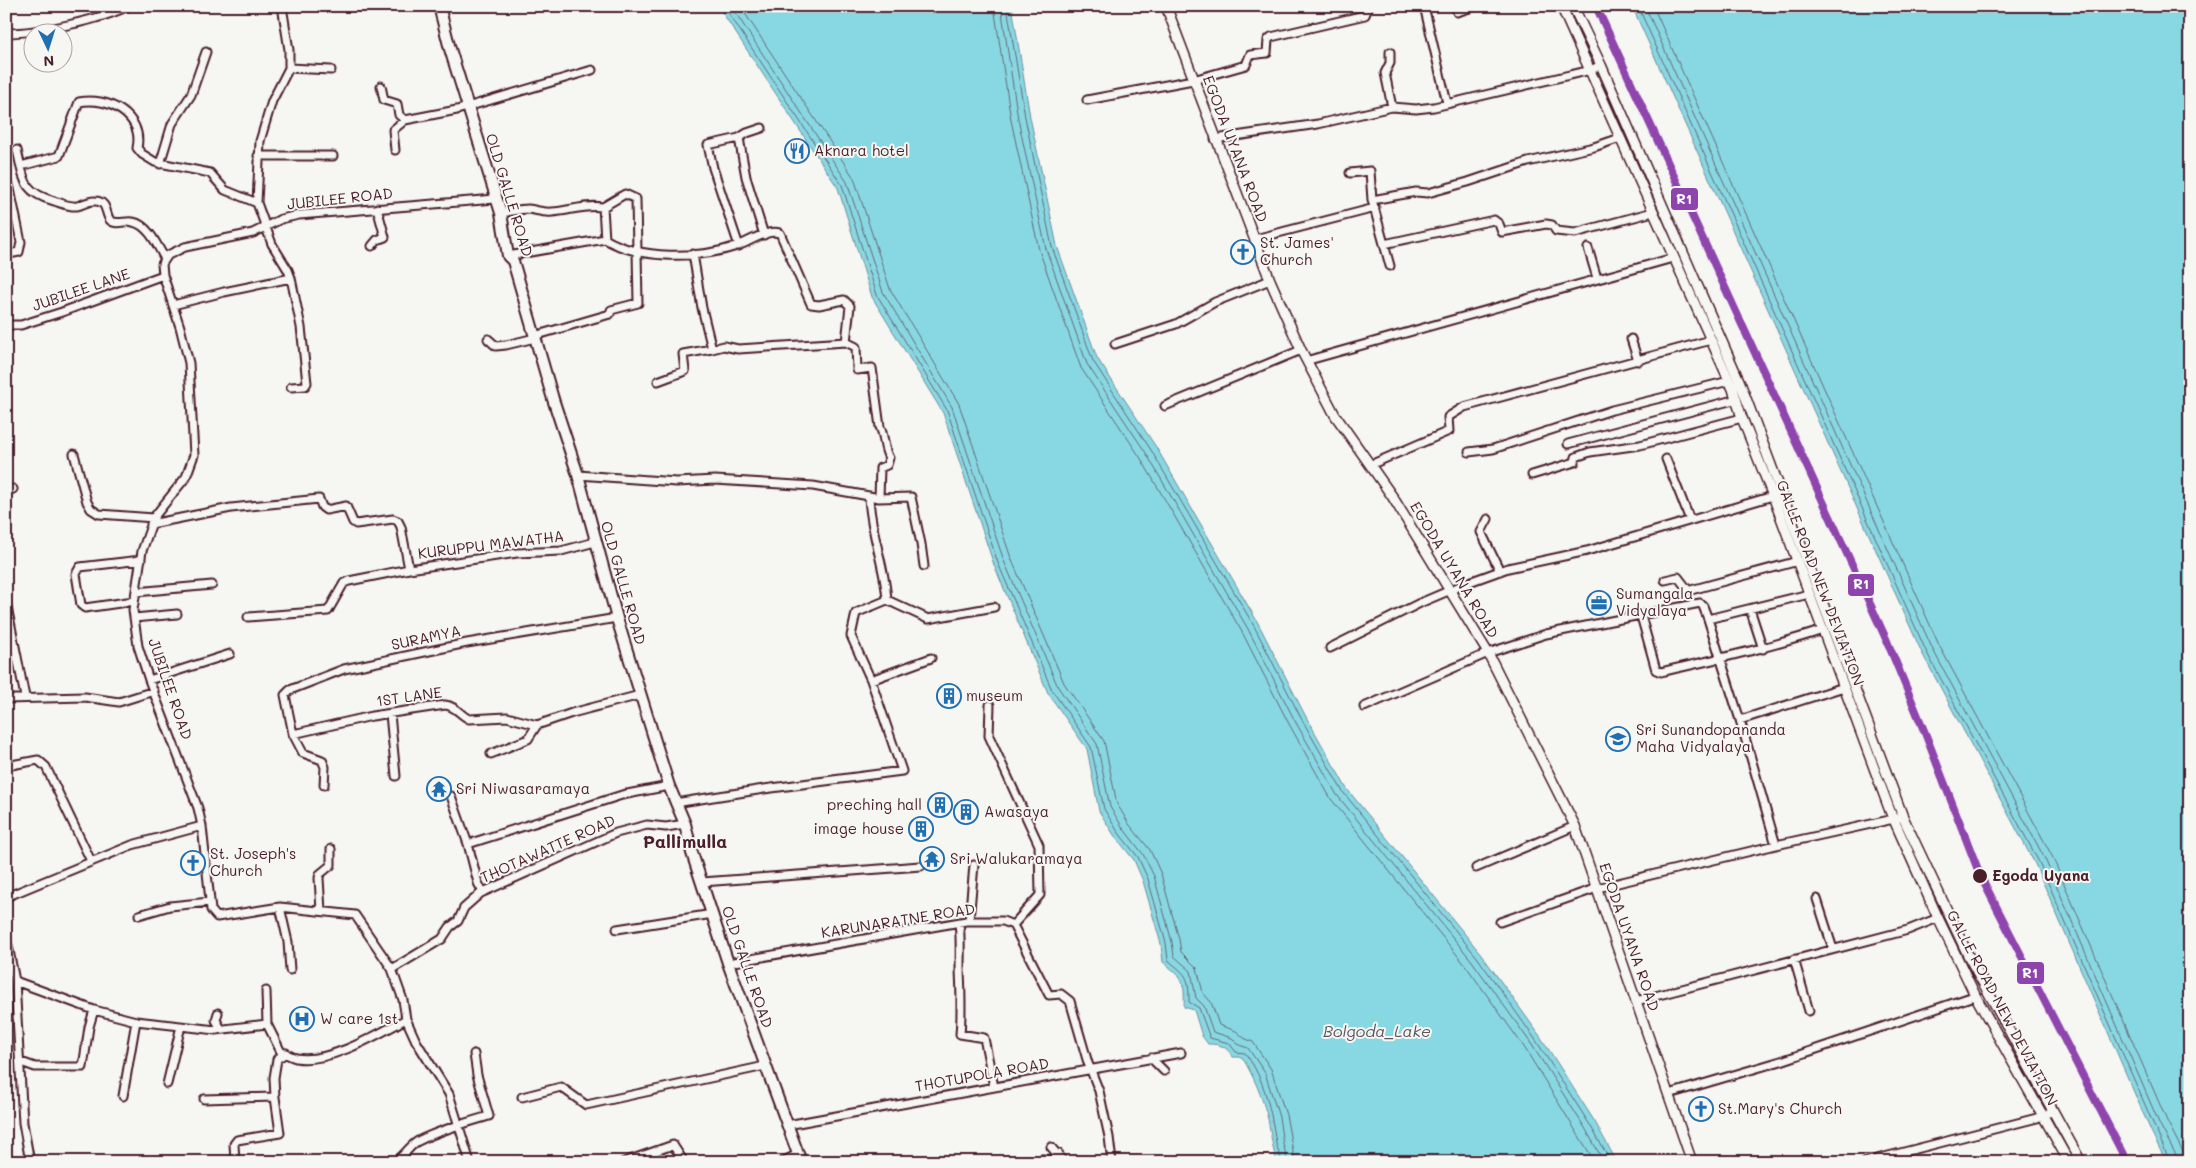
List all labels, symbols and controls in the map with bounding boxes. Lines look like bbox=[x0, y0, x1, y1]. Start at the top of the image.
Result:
north arrow bbox=[22, 22, 72, 72]
text: N bbox=[43, 52, 55, 71]
street label: EGODA UYANA ROAD bbox=[1199, 72, 1273, 225]
street label: OLD GALLE ROAD bbox=[482, 131, 538, 259]
restaurant icon: Aknara hotel bbox=[784, 138, 810, 164]
place label: Aknara hotel bbox=[814, 140, 909, 160]
street label: JUBILEE ROAD bbox=[286, 183, 394, 214]
line badge: R1 bbox=[1670, 187, 1699, 211]
text: R1 bbox=[1676, 189, 1692, 208]
place label: St. James' Church bbox=[1260, 232, 1334, 269]
church icon: St. James' Church bbox=[1230, 239, 1256, 265]
street label: JUBILEE LANE bbox=[29, 263, 133, 315]
street label: GALLE ROAD NEW DEVIATION bbox=[1772, 477, 1869, 688]
street label: EGODA UYANA ROAD bbox=[1406, 498, 1504, 641]
street label: OLD GALLE ROAD bbox=[597, 519, 651, 647]
street label: KURUPPU MAWATHA bbox=[417, 525, 565, 563]
line badge: R1 bbox=[1847, 573, 1875, 597]
text: R1 bbox=[1853, 574, 1869, 593]
place label: Sumangala Vidyalaya bbox=[1616, 583, 1693, 620]
office icon: Sumangala Vidyalaya bbox=[1586, 590, 1612, 616]
street label: SURAMYA bbox=[389, 620, 462, 654]
street label: JUBILEE ROAD bbox=[144, 635, 198, 742]
street label: 1ST LANE bbox=[375, 681, 443, 711]
building icon: museum bbox=[936, 683, 962, 709]
place label: museum bbox=[966, 685, 1023, 705]
place label: Sri Sunandopananda Maha Vidyalaya bbox=[1636, 719, 1786, 756]
school or university icon: Sri Sunandopananda Maha Vidyalaya bbox=[1605, 726, 1631, 752]
temple icon: Sri Niwasaramaya bbox=[426, 776, 452, 802]
place label: Sri Niwasaramaya bbox=[456, 778, 590, 798]
building icon: preching hall bbox=[927, 792, 953, 818]
place label: preching hall bbox=[827, 794, 922, 814]
building icon: Awasaya bbox=[953, 799, 979, 825]
place label: Awasaya bbox=[984, 801, 1049, 821]
street label: THOTAWATTE ROAD bbox=[477, 809, 618, 887]
building icon: image house bbox=[908, 816, 934, 842]
place label: image house bbox=[813, 818, 904, 838]
district label: Pallimulla bbox=[643, 829, 727, 853]
place label: St. Joseph's Church bbox=[210, 843, 296, 880]
temple icon: Sri Walukaramaya bbox=[919, 846, 945, 872]
place label: Sri Walukaramaya bbox=[950, 848, 1083, 868]
church icon: St. Joseph's Church bbox=[180, 850, 206, 876]
street label: EGODA UYANA ROAD bbox=[1595, 860, 1665, 1014]
place label: Egoda Uyana bbox=[1992, 865, 2089, 885]
marker: Egoda Uyana bbox=[1971, 867, 1989, 885]
street label: KARUNARATNE ROAD bbox=[819, 898, 976, 942]
street label: OLD GALLE ROAD bbox=[718, 903, 778, 1030]
street label: GALLE ROAD NEW DEVIATION bbox=[1943, 906, 2063, 1109]
line badge: R1 bbox=[2016, 961, 2045, 985]
text: R1 bbox=[2022, 963, 2038, 982]
hospital icon: W care 1st bbox=[289, 1006, 315, 1032]
place label: W care 1st bbox=[320, 1008, 398, 1028]
water label: Bolgoda_Lake bbox=[1323, 1020, 1431, 1041]
street label: THOTUPOLA ROAD bbox=[913, 1052, 1050, 1096]
church icon: St.Mary's Church bbox=[1688, 1096, 1714, 1122]
place label: St.Mary's Church bbox=[1718, 1098, 1842, 1118]

